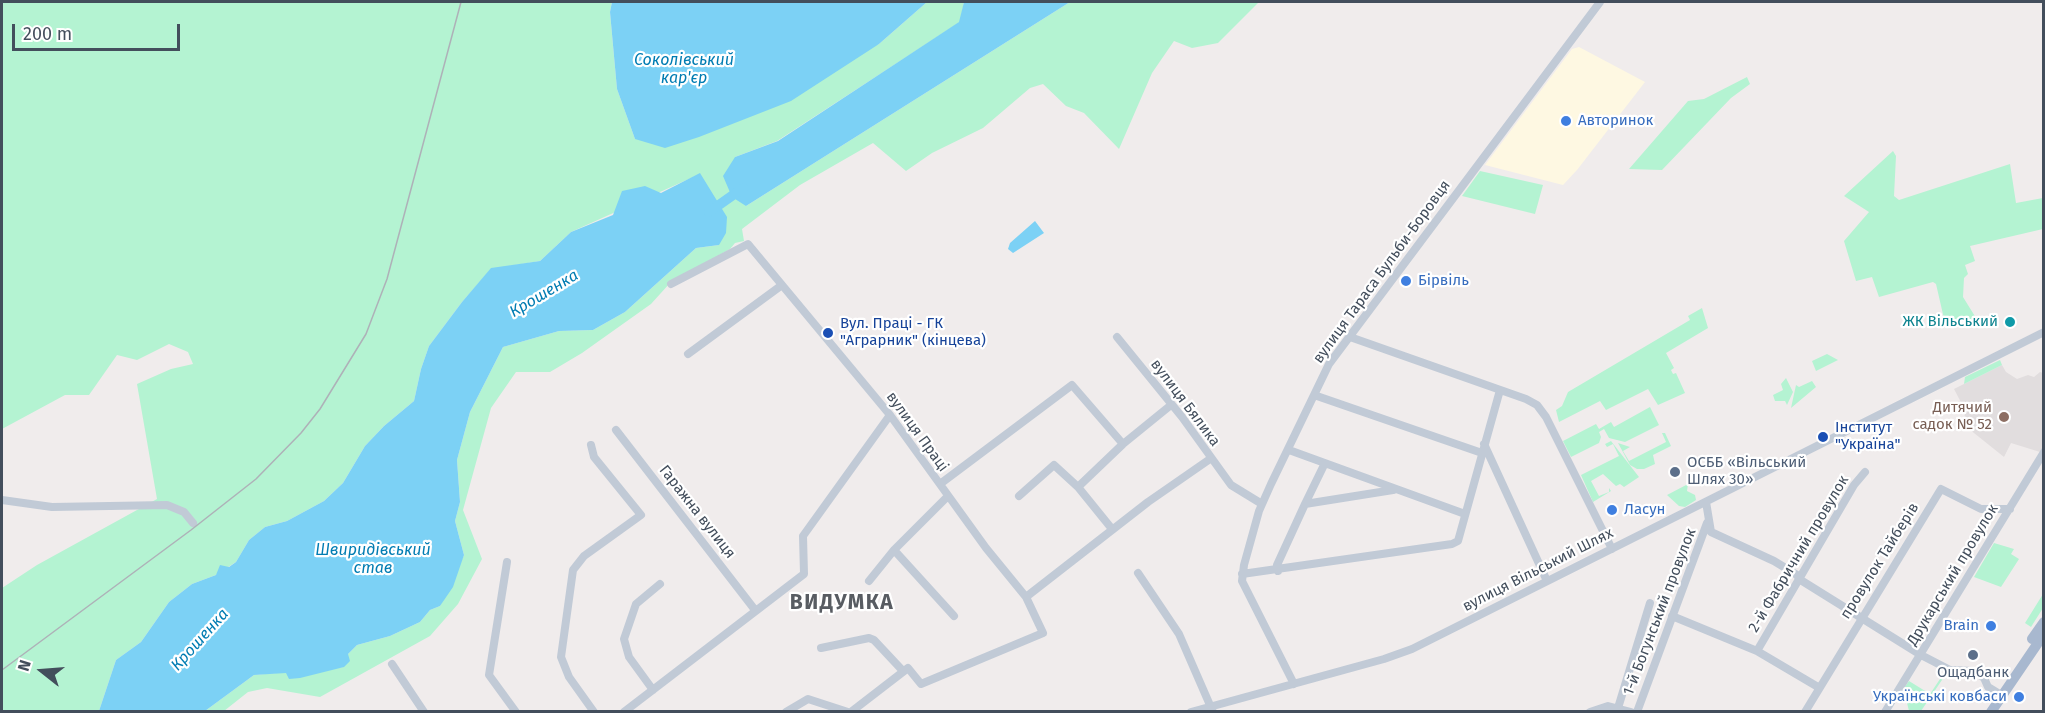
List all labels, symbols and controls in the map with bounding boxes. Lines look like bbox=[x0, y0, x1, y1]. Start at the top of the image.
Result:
scale bar bbox=[15, 12, 183, 50]
text: 200 m bbox=[23, 23, 72, 45]
water label: Соколівський кар'єр bbox=[634, 51, 734, 89]
place label: Авторинок bbox=[1578, 112, 1653, 130]
marker: Авторинок bbox=[1559, 114, 1573, 128]
street label: вулиця Тараса Бульби-Боровця bbox=[1309, 177, 1455, 367]
water label: Крошенка bbox=[506, 266, 582, 322]
place label: Бірвіль bbox=[1418, 272, 1469, 290]
marker: Бірвіль bbox=[1399, 274, 1413, 288]
place label: ЖК Вільський bbox=[1902, 313, 1998, 331]
place label: Вул. Праці - ГК "Аграрник" (кінцева) bbox=[840, 315, 986, 350]
marker: ЖК Вільський bbox=[2003, 315, 2017, 329]
marker: Вул. Праці - ГК "Аграрник" (кінцева) bbox=[821, 326, 835, 340]
street label: вулиця Бялика bbox=[1146, 356, 1224, 450]
street label: вулиця Праці bbox=[882, 389, 952, 475]
place label: Дитячий садок № 52 bbox=[1912, 399, 1992, 434]
marker: Дитячий садок № 52 bbox=[1997, 410, 2011, 424]
place label: Інститут "Україна" bbox=[1835, 419, 1900, 454]
marker: Інститут "Україна" bbox=[1816, 430, 1830, 444]
place label: ОСББ «Вільський Шлях 30» bbox=[1687, 454, 1806, 489]
street label: Гаражна вулиця bbox=[655, 462, 739, 562]
marker: ОСББ «Вільський Шлях 30» bbox=[1668, 465, 1682, 479]
street label: 2-й Фабричний провулок bbox=[1745, 472, 1853, 636]
street label: провулок Тайберів bbox=[1837, 500, 1923, 622]
place label: Ласун bbox=[1624, 501, 1665, 519]
street label: Друкарський провулок bbox=[1904, 501, 2002, 649]
marker: Ласун bbox=[1605, 503, 1619, 517]
street label: вулиця Вільський Шлях bbox=[1460, 524, 1616, 616]
street label: 1-й Богунський провулок bbox=[1620, 526, 1700, 698]
water label: Швиридівський став bbox=[315, 541, 431, 579]
district label: ВИДУМКА bbox=[790, 590, 894, 616]
water label: Крошенка bbox=[167, 605, 233, 675]
place label: Brain bbox=[1943, 617, 1979, 635]
marker: Brain bbox=[1984, 619, 1998, 633]
north arrow bbox=[12, 641, 72, 701]
marker: Ощадбанк bbox=[1966, 648, 1980, 662]
text: N bbox=[14, 658, 35, 673]
place label: Ощадбанк bbox=[1937, 664, 2009, 682]
place label: Українські ковбаси bbox=[1873, 688, 2007, 706]
marker: Українські ковбаси bbox=[2012, 690, 2026, 704]

